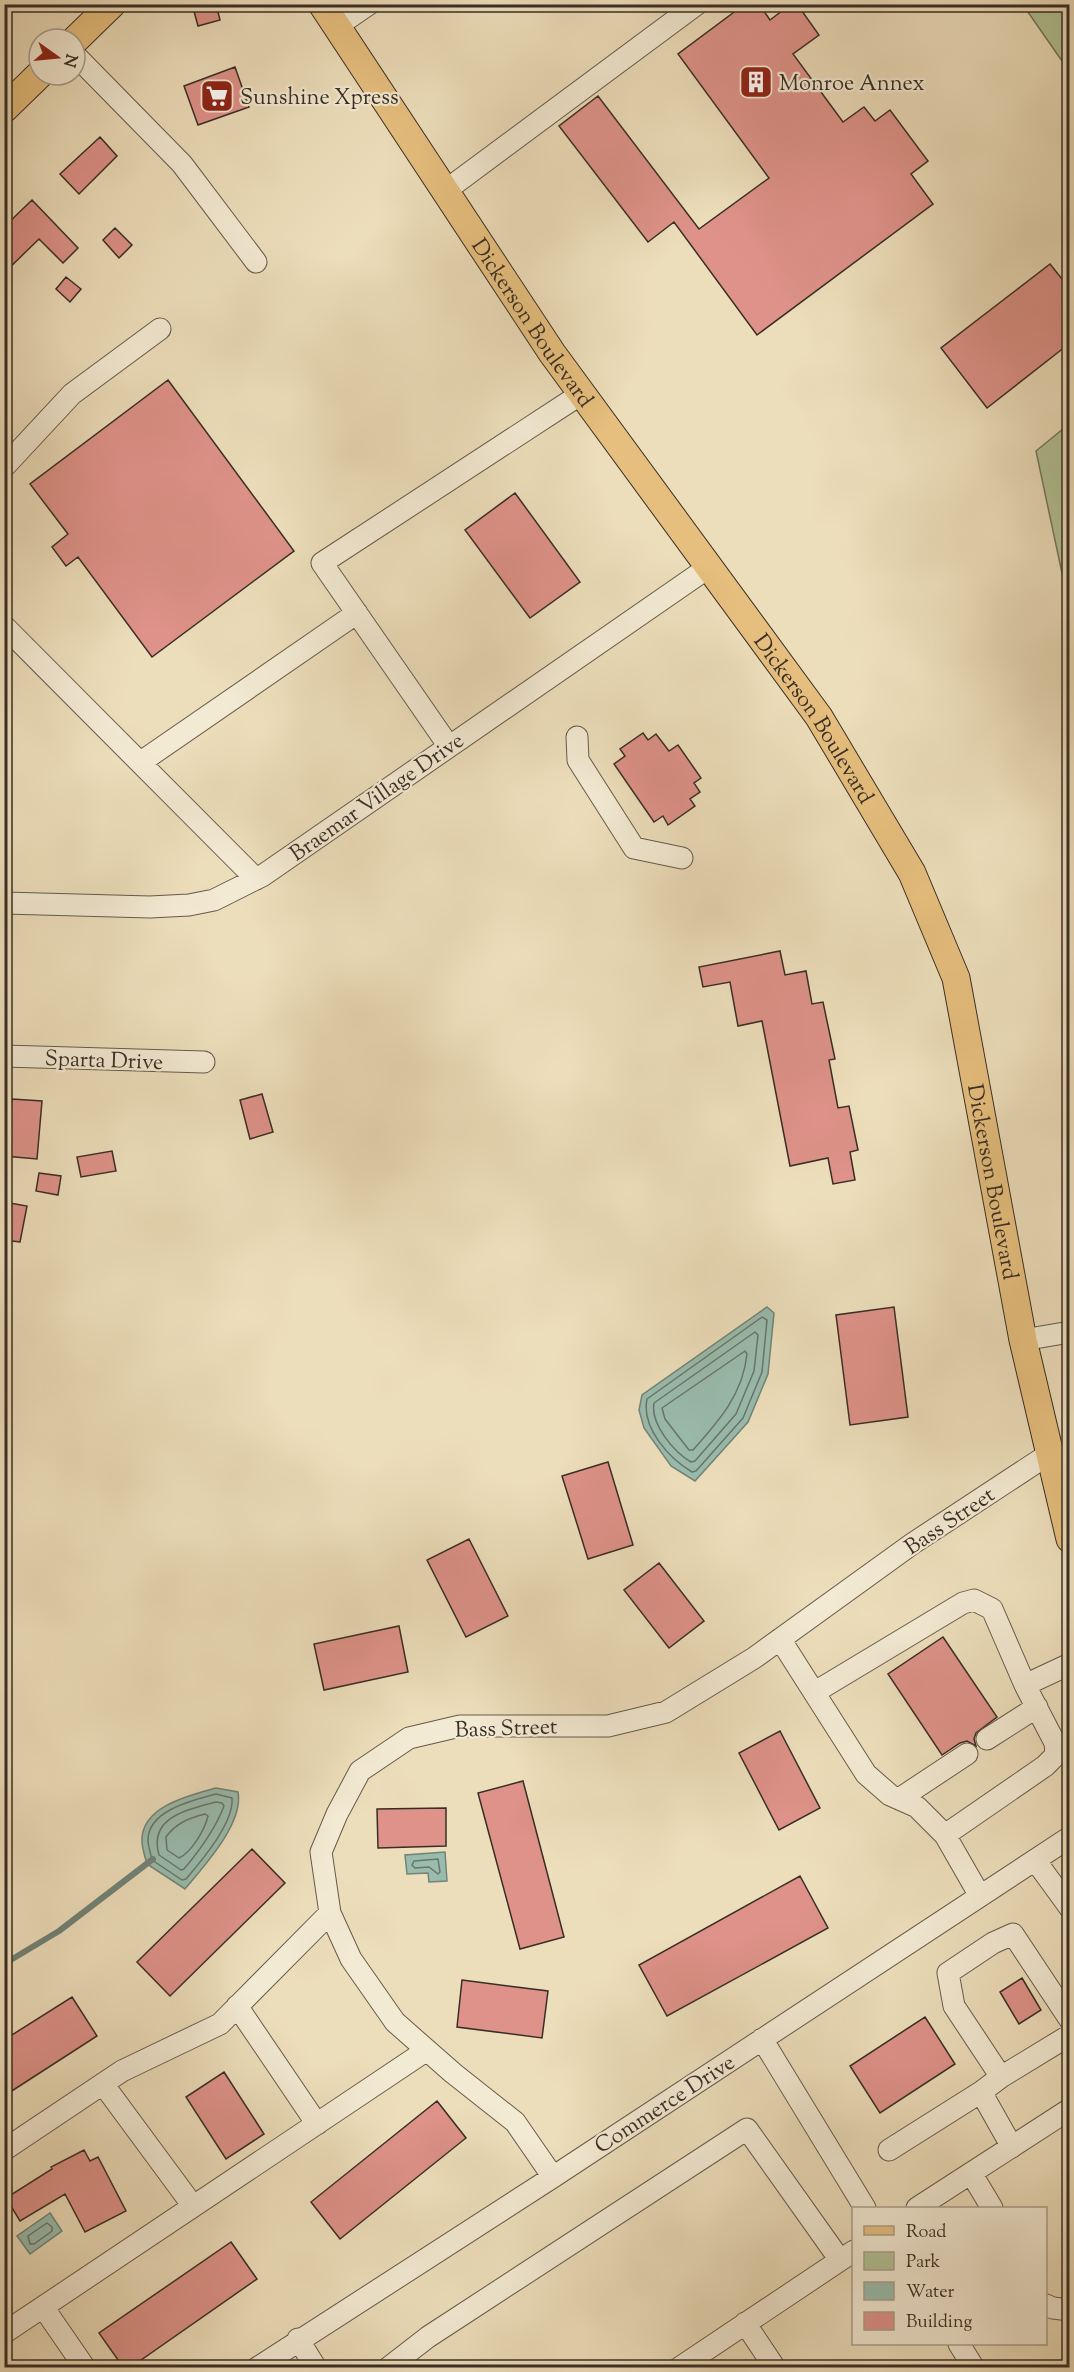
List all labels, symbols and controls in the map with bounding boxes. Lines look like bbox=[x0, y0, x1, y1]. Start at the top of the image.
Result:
north arrow bbox=[27, 27, 87, 87]
text: N bbox=[56, 51, 82, 70]
building icon: Monroe Annex bbox=[738, 64, 774, 100]
place label: Monroe Annex bbox=[779, 69, 925, 101]
supermarket icon: Sunshine Xpress bbox=[199, 78, 235, 114]
place label: Sunshine Xpress bbox=[240, 83, 399, 115]
street label: Dickerson Boulevard bbox=[462, 233, 600, 415]
street label: Dickerson Boulevard bbox=[744, 628, 880, 811]
street label: Braemar Village Drive bbox=[284, 726, 471, 871]
street label: Sparta Drive bbox=[44, 1044, 164, 1080]
street label: Dickerson Boulevard bbox=[957, 1082, 1025, 1283]
street label: Bass Street bbox=[899, 1480, 1003, 1564]
street label: Bass Street bbox=[454, 1712, 558, 1748]
street label: Commerce Drive bbox=[589, 2048, 742, 2163]
legend bbox=[852, 2207, 1047, 2345]
text: Road bbox=[906, 2220, 946, 2246]
text: Park bbox=[906, 2250, 941, 2276]
text: Water bbox=[906, 2280, 955, 2306]
text: Building bbox=[906, 2310, 972, 2336]

